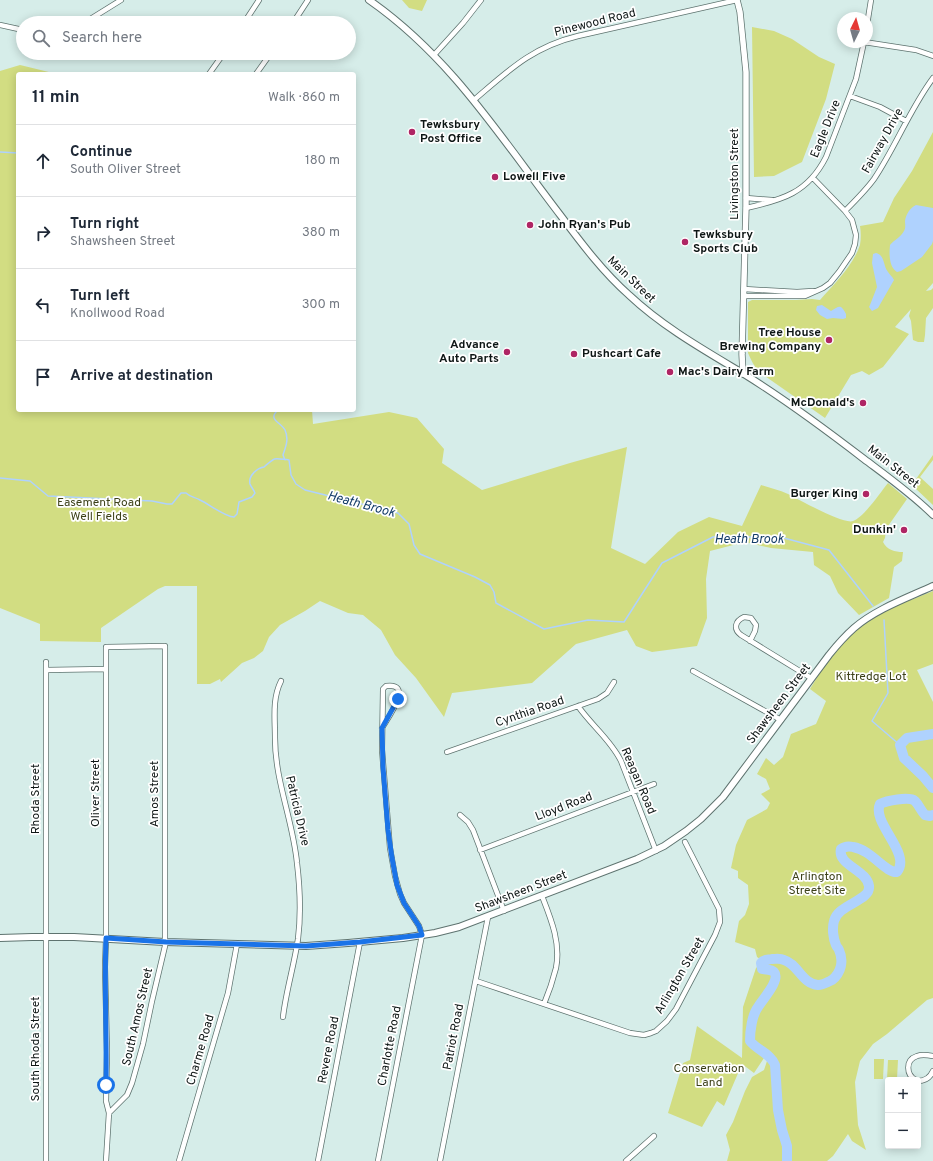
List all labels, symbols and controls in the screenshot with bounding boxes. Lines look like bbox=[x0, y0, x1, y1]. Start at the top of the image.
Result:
street label: Pinewood Road bbox=[553, 5, 637, 41]
north arrow bbox=[837, 12, 873, 48]
search box bbox=[16, 16, 356, 60]
icon: search bbox=[30, 27, 52, 49]
text: Search here bbox=[62, 29, 142, 48]
text: 11 min bbox=[32, 87, 80, 109]
text: Walk · 860 m bbox=[268, 90, 340, 106]
street label: Eagle Drive bbox=[807, 98, 845, 160]
street label: Fairway Drive bbox=[859, 106, 907, 176]
place label: Tewksbury Post Office bbox=[420, 117, 482, 147]
marker: Tewksbury Post Office bbox=[407, 127, 417, 137]
street label: Livingston Street bbox=[727, 128, 743, 220]
text: Continue bbox=[70, 143, 132, 162]
icon: ahead bbox=[32, 150, 54, 172]
text: 180 m bbox=[305, 153, 340, 169]
text: South Oliver Street bbox=[70, 162, 181, 178]
place label: Lowell Five bbox=[503, 169, 566, 185]
marker: Lowell Five bbox=[490, 172, 500, 182]
text: Turn right bbox=[70, 215, 139, 234]
place label: John Ryan's Pub bbox=[538, 217, 631, 233]
marker: John Ryan's Pub bbox=[525, 220, 535, 230]
icon: right bbox=[32, 222, 54, 244]
text: 380 m bbox=[302, 225, 340, 241]
place label: Tewksbury Sports Club bbox=[693, 227, 758, 257]
text: Shawsheen Street bbox=[70, 234, 175, 250]
marker: Tewksbury Sports Club bbox=[680, 237, 690, 247]
street label: Main Street bbox=[603, 253, 659, 307]
text: Turn left bbox=[70, 287, 130, 306]
icon: left bbox=[32, 294, 54, 316]
text: 300 m bbox=[302, 297, 340, 313]
text: Knollwood Road bbox=[70, 306, 165, 322]
place label: Tree House Brewing Company bbox=[719, 325, 821, 355]
marker: Tree House Brewing Company bbox=[824, 335, 834, 345]
place label: Advance Auto Parts bbox=[439, 337, 499, 367]
place label: Pushcart Cafe bbox=[582, 346, 661, 362]
marker: Advance Auto Parts bbox=[502, 347, 512, 357]
marker: Pushcart Cafe bbox=[569, 349, 579, 359]
place label: Mac's Dairy Farm bbox=[678, 364, 774, 380]
icon: arrive bbox=[32, 366, 54, 388]
text: Arrive at destination bbox=[70, 367, 213, 386]
marker: Mac's Dairy Farm bbox=[665, 367, 675, 377]
place label: McDonald's bbox=[791, 395, 855, 411]
marker: McDonald's bbox=[858, 398, 868, 408]
street label: Main Street bbox=[864, 442, 922, 492]
place label: Burger King bbox=[790, 486, 858, 502]
water label: Heath Brook bbox=[325, 488, 397, 522]
marker: Burger King bbox=[861, 489, 871, 499]
park label: Easement Road Well Fields bbox=[57, 495, 141, 525]
place label: Dunkin' bbox=[853, 522, 896, 538]
marker: Dunkin' bbox=[899, 525, 909, 535]
water label: Heath Brook bbox=[714, 532, 784, 548]
street label: Shawsheen Street bbox=[743, 660, 815, 748]
park label: Kittredge Lot bbox=[836, 669, 906, 685]
route end bbox=[389, 690, 407, 708]
street label: Cynthia Road bbox=[493, 693, 567, 731]
street label: Reagan Road bbox=[617, 745, 659, 817]
street label: Oliver Street bbox=[88, 759, 104, 827]
street label: Amos Street bbox=[147, 761, 163, 827]
street label: Rhoda Street bbox=[28, 764, 44, 834]
street label: Patricia Drive bbox=[281, 774, 313, 848]
street label: Lloyd Road bbox=[533, 789, 595, 825]
street label: Shawsheen Street bbox=[473, 867, 569, 917]
park label: Arlington Street Site bbox=[789, 869, 845, 899]
street label: Arlington Street bbox=[651, 935, 709, 1017]
street label: South Amos Street bbox=[119, 966, 157, 1068]
street label: South Rhoda Street bbox=[28, 996, 44, 1102]
street label: Patriot Road bbox=[440, 1003, 468, 1071]
street label: Charlotte Road bbox=[374, 1005, 406, 1087]
street label: Charme Road bbox=[183, 1013, 219, 1087]
street label: Revere Road bbox=[315, 1015, 343, 1085]
park label: Conservation Land bbox=[674, 1061, 744, 1091]
route start bbox=[97, 1076, 115, 1094]
map controls bbox=[885, 1077, 921, 1149]
button: + bbox=[885, 1077, 921, 1113]
button: − bbox=[885, 1113, 921, 1149]

